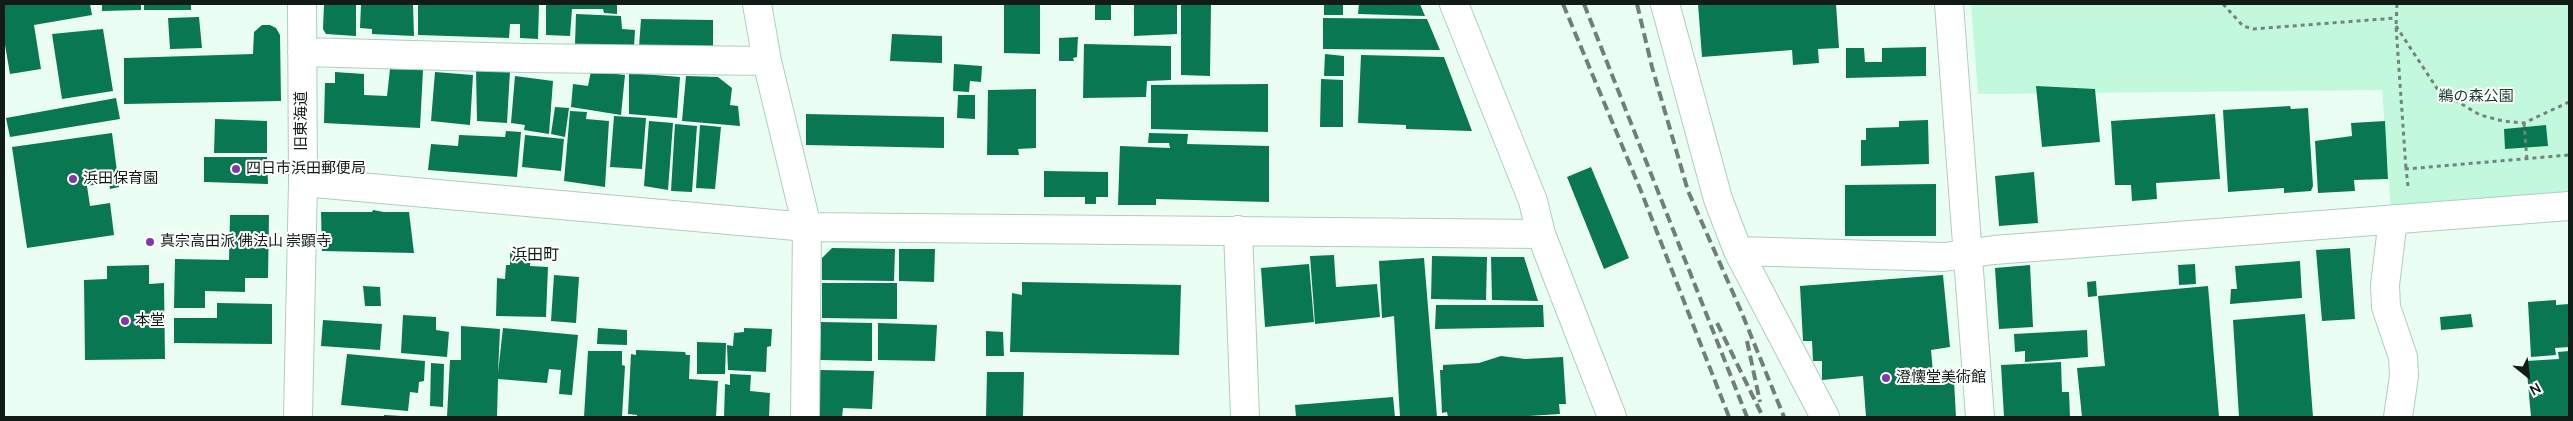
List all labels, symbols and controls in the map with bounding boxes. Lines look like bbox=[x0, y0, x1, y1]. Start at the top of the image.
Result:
park label: 鵜の森公園 bbox=[2439, 88, 2513, 106]
street label: 旧東海道 bbox=[293, 91, 311, 151]
place label: 四日市浜田郵便局 bbox=[246, 160, 366, 178]
marker: 四日市浜田郵便局 bbox=[230, 163, 242, 175]
place label: 浜田保育園 bbox=[83, 170, 158, 188]
marker: 浜田保育園 bbox=[67, 173, 79, 185]
place label: 真宗高田派 佛法山 崇顕寺 bbox=[160, 233, 331, 251]
marker: 真宗高田派 佛法山 崇顕寺 bbox=[144, 236, 156, 248]
district label: 浜田町 bbox=[511, 246, 559, 266]
place label: 本堂 bbox=[135, 312, 165, 330]
marker: 本堂 bbox=[119, 315, 131, 327]
north arrow bbox=[2503, 351, 2553, 401]
place label: 澄懐堂美術館 bbox=[1896, 369, 1986, 387]
marker: 澄懐堂美術館 bbox=[1880, 372, 1892, 384]
text: N bbox=[2527, 379, 2545, 400]

